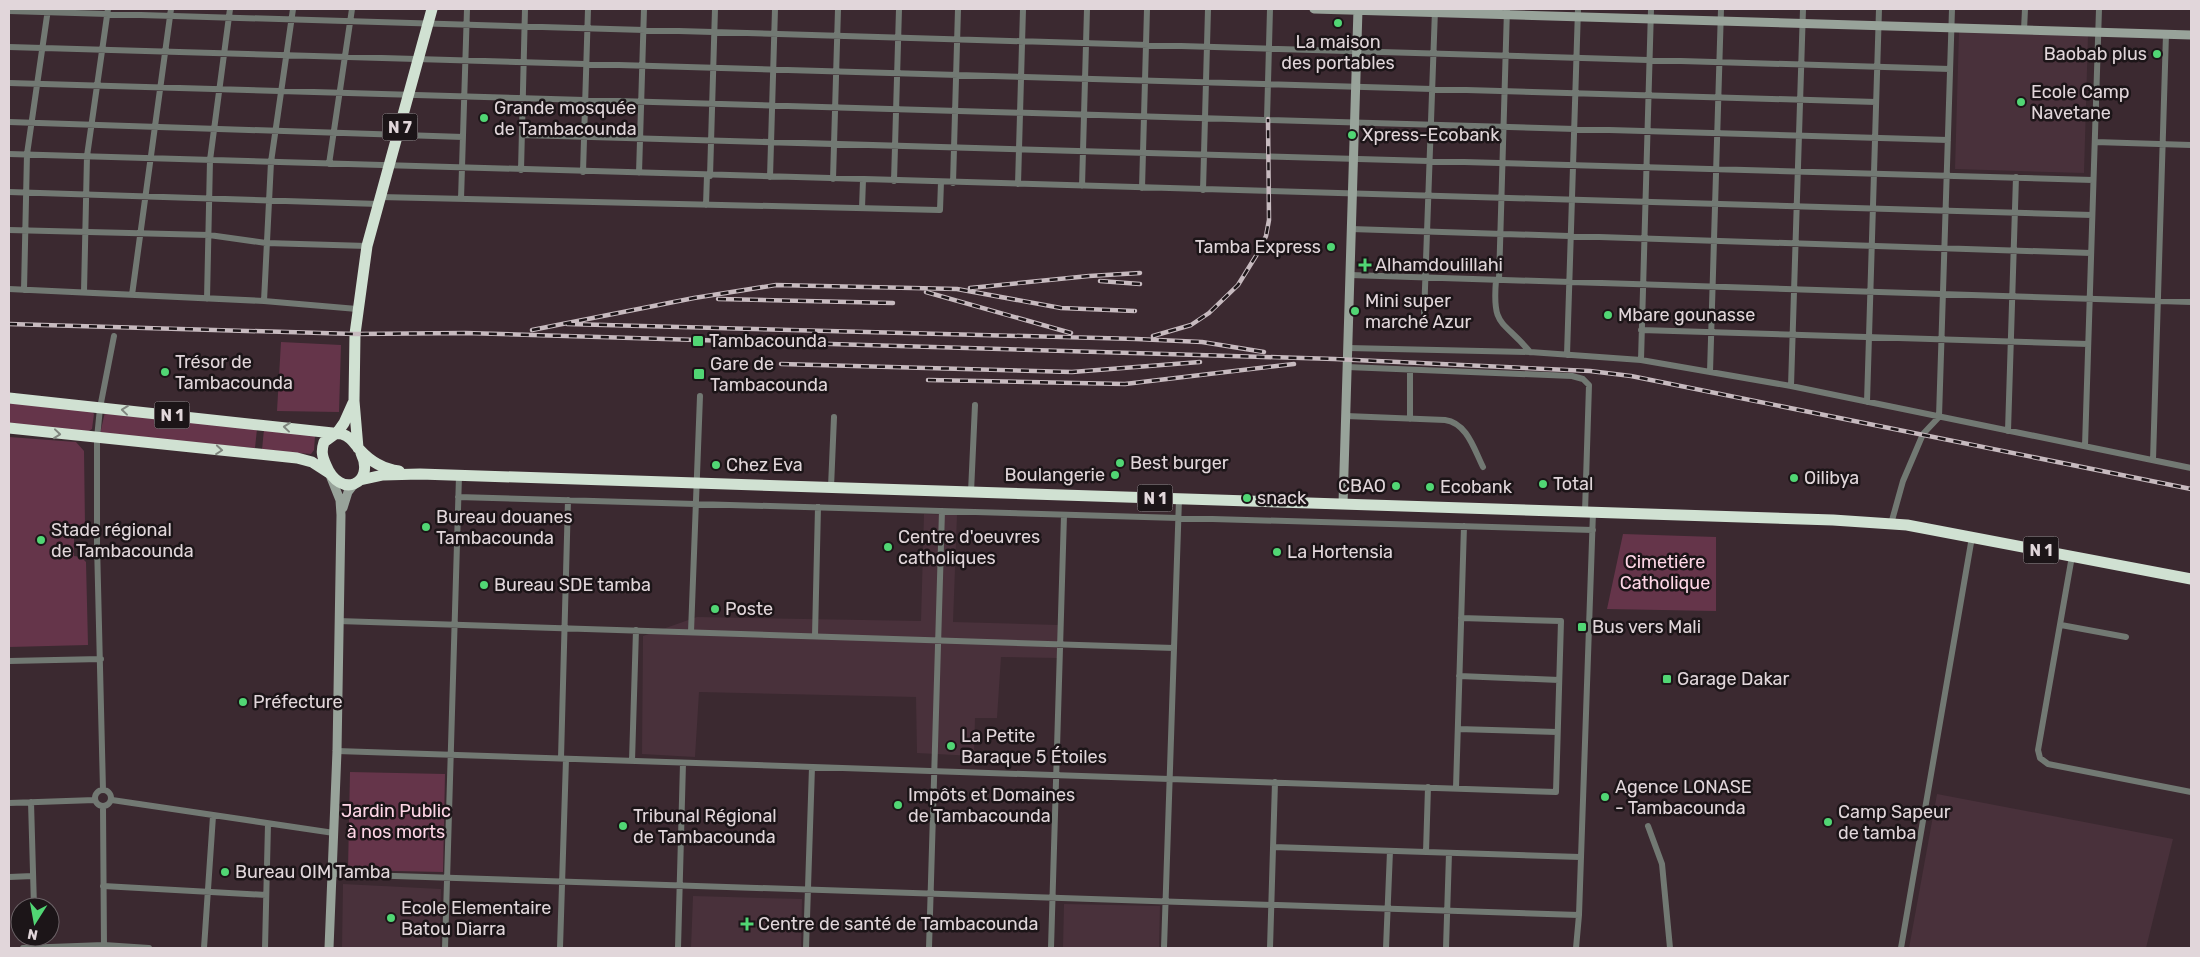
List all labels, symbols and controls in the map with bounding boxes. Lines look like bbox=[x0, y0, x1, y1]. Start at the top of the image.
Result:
marker: La maison des portables bbox=[1332, 17, 1344, 29]
place label: La maison des portables bbox=[1281, 31, 1395, 74]
place label: Baobab plus bbox=[2044, 43, 2147, 65]
marker: Baobab plus bbox=[2151, 48, 2163, 60]
place label: Ecole Camp Navetane bbox=[2031, 81, 2130, 124]
marker: Ecole Camp Navetane bbox=[2015, 96, 2027, 108]
place label: Grande mosquée de Tambacounda bbox=[494, 97, 637, 140]
marker: Grande mosquée de Tambacounda bbox=[478, 112, 490, 124]
road number: N 7 bbox=[382, 114, 418, 140]
place label: Xpress-Ecobank bbox=[1362, 124, 1500, 146]
marker: Xpress-Ecobank bbox=[1346, 129, 1358, 141]
place label: Tamba Express bbox=[1195, 236, 1321, 258]
marker: Tamba Express bbox=[1325, 241, 1337, 253]
place label: Alhamdoulillahi bbox=[1375, 254, 1503, 276]
marker: Alhamdoulillahi bbox=[1359, 259, 1371, 271]
place label: Mini super marché Azur bbox=[1365, 290, 1472, 333]
place label: Mbare gounasse bbox=[1618, 304, 1755, 326]
marker: Mini super marché Azur bbox=[1349, 305, 1361, 317]
marker: Mbare gounasse bbox=[1602, 309, 1614, 321]
place label: Tambacounda bbox=[709, 330, 827, 352]
marker: Tambacounda bbox=[691, 334, 705, 348]
place label: Trésor de Tambacounda bbox=[175, 351, 293, 394]
place label: Gare de Tambacounda bbox=[710, 353, 828, 396]
marker: Trésor de Tambacounda bbox=[159, 366, 171, 378]
marker: Gare de Tambacounda bbox=[692, 367, 706, 381]
road number: N 1 bbox=[154, 402, 190, 428]
one-way arrow bbox=[121, 405, 129, 416]
one-way arrow bbox=[282, 421, 290, 432]
one-way arrow bbox=[53, 428, 61, 439]
one-way arrow bbox=[215, 444, 223, 455]
place label: Best burger bbox=[1130, 452, 1229, 474]
place label: Chez Eva bbox=[726, 454, 803, 476]
marker: Best burger bbox=[1114, 457, 1126, 469]
marker: Chez Eva bbox=[710, 459, 722, 471]
place label: Boulangerie bbox=[1004, 464, 1105, 486]
place label: Oilibya bbox=[1804, 467, 1859, 489]
marker: Boulangerie bbox=[1109, 469, 1121, 481]
marker: Oilibya bbox=[1788, 472, 1800, 484]
place label: Total bbox=[1553, 473, 1593, 495]
place label: CBAO bbox=[1338, 475, 1386, 497]
place label: Ecobank bbox=[1440, 476, 1513, 498]
marker: Total bbox=[1537, 478, 1549, 490]
marker: CBAO bbox=[1390, 480, 1402, 492]
marker: Ecobank bbox=[1424, 481, 1436, 493]
road number: N 1 bbox=[1138, 484, 1172, 512]
place label: snack bbox=[1257, 487, 1307, 509]
marker: snack bbox=[1241, 492, 1253, 504]
place label: Bureau douanes Tambacounda bbox=[436, 506, 573, 549]
place label: Stade régional de Tambacounda bbox=[51, 519, 194, 562]
marker: Bureau douanes Tambacounda bbox=[420, 521, 432, 533]
place label: Centre d'oeuvres catholiques bbox=[898, 526, 1040, 569]
marker: Stade régional de Tambacounda bbox=[35, 534, 47, 546]
road number: N 1 bbox=[2024, 536, 2058, 564]
marker: Centre d'oeuvres catholiques bbox=[882, 541, 894, 553]
place label: La Hortensia bbox=[1287, 541, 1393, 563]
marker: La Hortensia bbox=[1271, 546, 1283, 558]
park label: Cimetiére Catholique bbox=[1620, 551, 1710, 594]
place label: Bureau SDE tamba bbox=[494, 574, 651, 596]
marker: Bureau SDE tamba bbox=[478, 579, 490, 591]
place label: Poste bbox=[725, 598, 773, 620]
marker: Poste bbox=[709, 603, 721, 615]
place label: Bus vers Mali bbox=[1592, 616, 1701, 638]
marker: Bus vers Mali bbox=[1576, 621, 1588, 633]
place label: Garage Dakar bbox=[1677, 668, 1789, 690]
marker: Garage Dakar bbox=[1661, 673, 1673, 685]
place label: Préfecture bbox=[253, 691, 343, 713]
marker: Préfecture bbox=[237, 696, 249, 708]
place label: La Petite Baraque 5 Étoiles bbox=[961, 725, 1107, 768]
marker: La Petite Baraque 5 Étoiles bbox=[945, 740, 957, 752]
place label: Agence LONASE - Tambacounda bbox=[1615, 776, 1752, 819]
place label: Impôts et Domaines de Tambacounda bbox=[908, 784, 1075, 827]
marker: Agence LONASE - Tambacounda bbox=[1599, 791, 1611, 803]
marker: Impôts et Domaines de Tambacounda bbox=[892, 799, 904, 811]
park label: Jardin Public à nos morts bbox=[341, 800, 451, 843]
place label: Camp Sapeur de tamba bbox=[1838, 801, 1951, 844]
place label: Tribunal Régional de Tambacounda bbox=[633, 805, 777, 848]
marker: Camp Sapeur de tamba bbox=[1822, 816, 1834, 828]
marker: Tribunal Régional de Tambacounda bbox=[617, 820, 629, 832]
place label: Bureau OIM Tamba bbox=[235, 861, 390, 883]
marker: Bureau OIM Tamba bbox=[219, 866, 231, 878]
north arrow bbox=[10, 897, 60, 947]
place label: Ecole Elementaire Batou Diarra bbox=[401, 897, 551, 940]
marker: Ecole Elementaire Batou Diarra bbox=[385, 912, 397, 924]
place label: Centre de santé de Tambacounda bbox=[758, 913, 1038, 935]
marker: Centre de santé de Tambacounda bbox=[740, 917, 754, 931]
text: N bbox=[26, 925, 39, 944]

